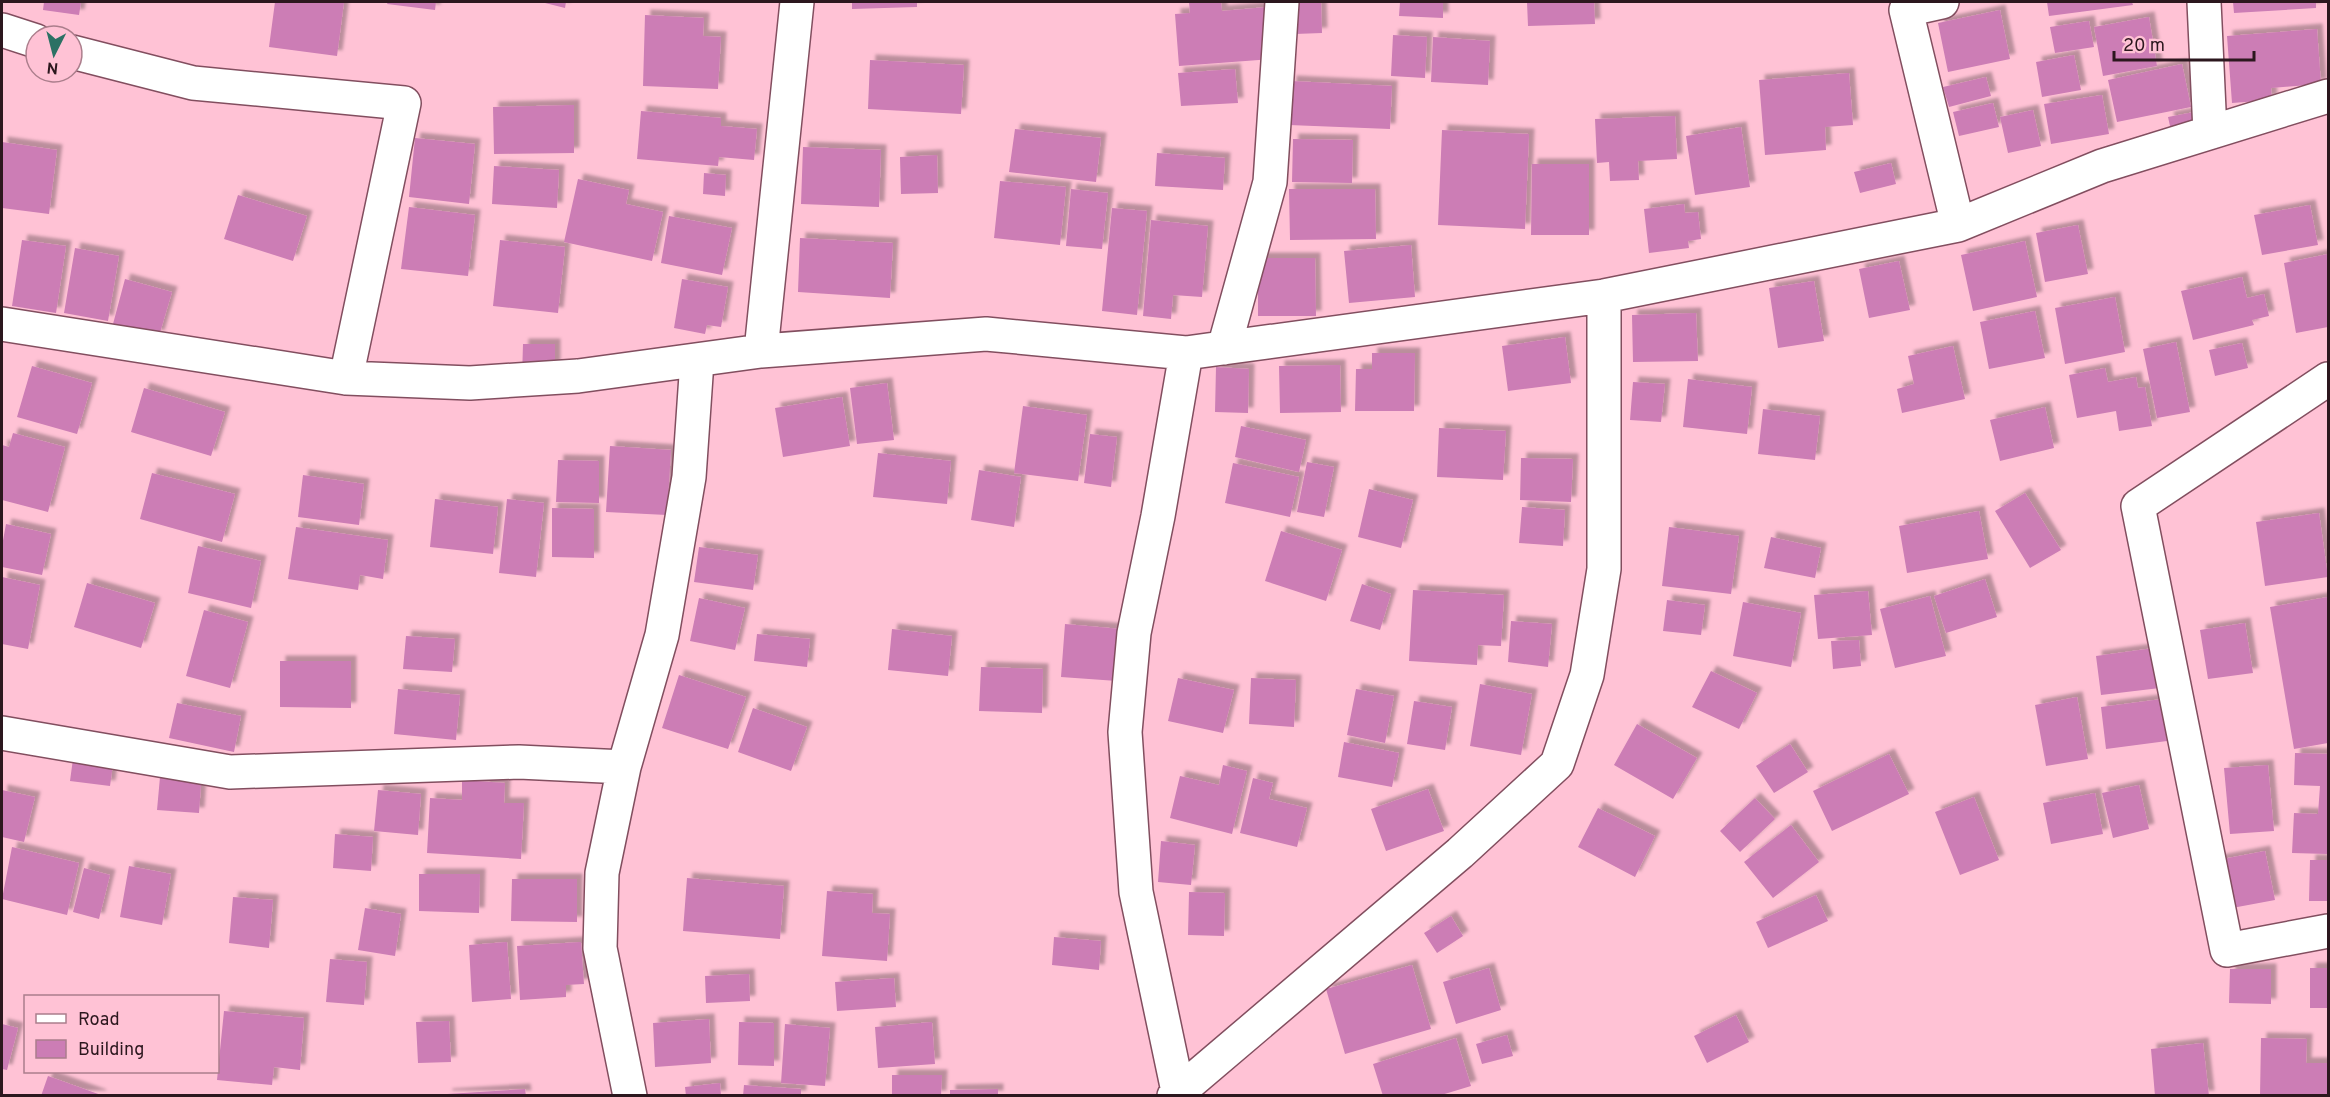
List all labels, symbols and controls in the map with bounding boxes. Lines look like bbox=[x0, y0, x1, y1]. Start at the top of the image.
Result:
north arrow bbox=[24, 24, 84, 84]
scale bar bbox=[2114, 24, 2254, 62]
text: 20 m bbox=[2123, 35, 2165, 58]
text: N bbox=[46, 56, 59, 77]
legend bbox=[24, 995, 219, 1073]
text: Road bbox=[78, 1009, 120, 1032]
text: Building bbox=[78, 1039, 144, 1062]

